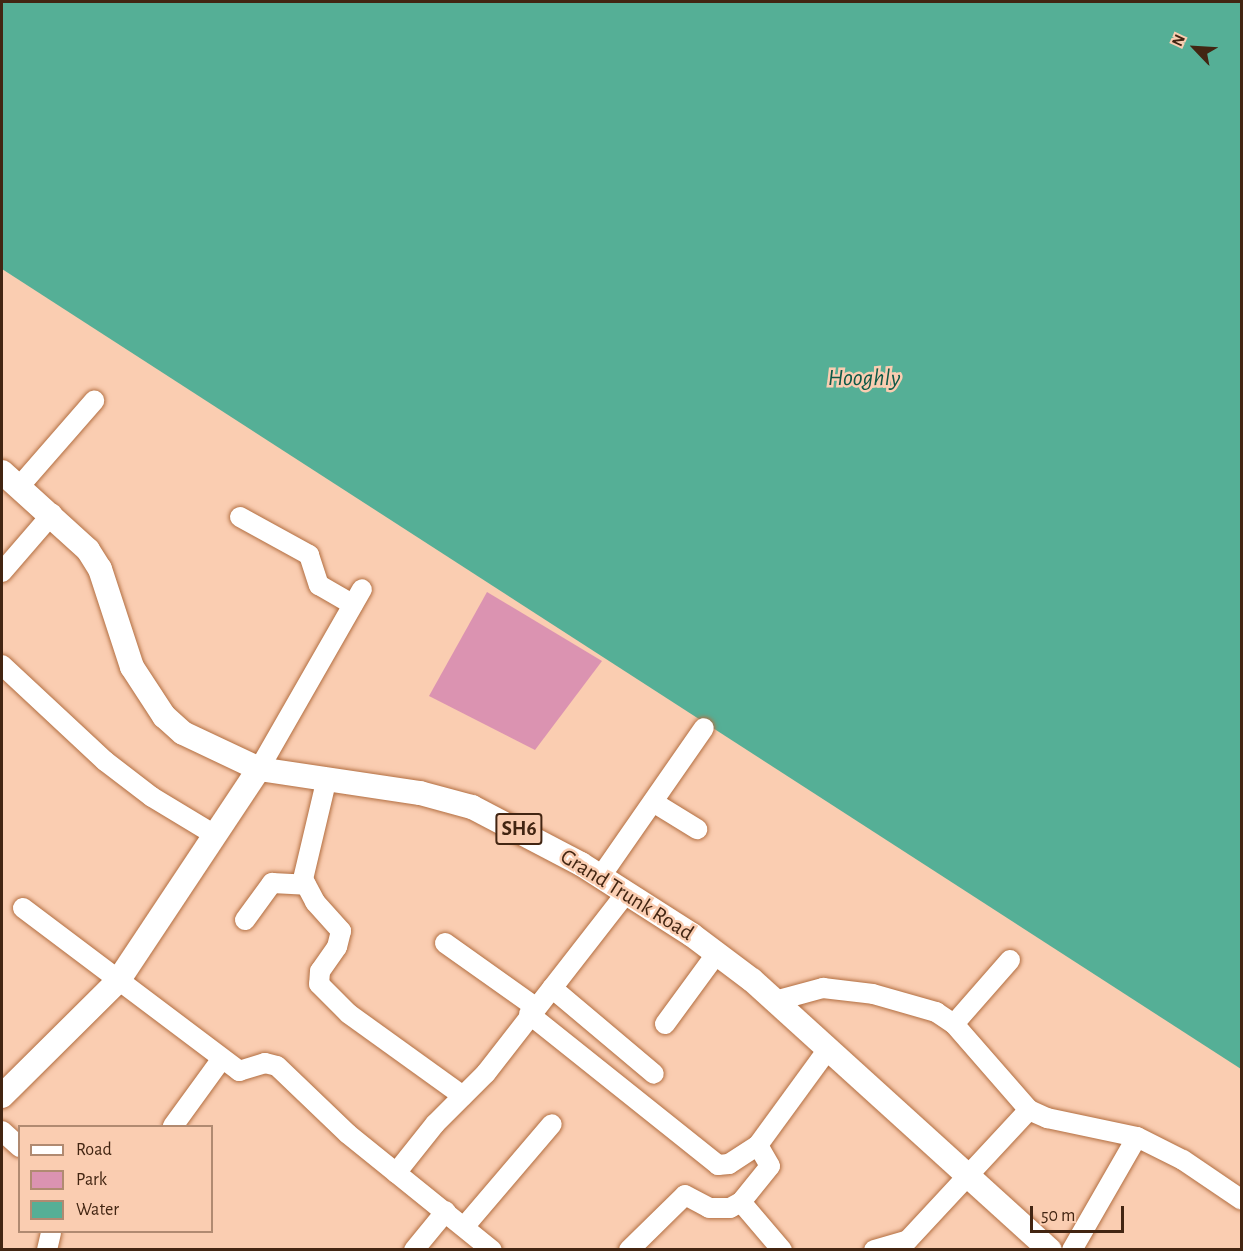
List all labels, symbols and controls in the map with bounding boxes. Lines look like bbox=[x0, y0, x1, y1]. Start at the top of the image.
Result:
north arrow bbox=[1165, 18, 1225, 78]
text: N bbox=[1169, 32, 1188, 49]
water label: Hooghly bbox=[828, 365, 900, 393]
road number: SH6 bbox=[495, 811, 543, 847]
street label: Grand Trunk Road bbox=[555, 843, 699, 947]
legend bbox=[18, 1125, 213, 1233]
text: Road bbox=[76, 1141, 112, 1159]
text: Park bbox=[76, 1171, 107, 1189]
scale bar bbox=[1033, 1194, 1128, 1232]
text: Water bbox=[76, 1201, 119, 1219]
text: 50 m bbox=[1041, 1207, 1075, 1225]

